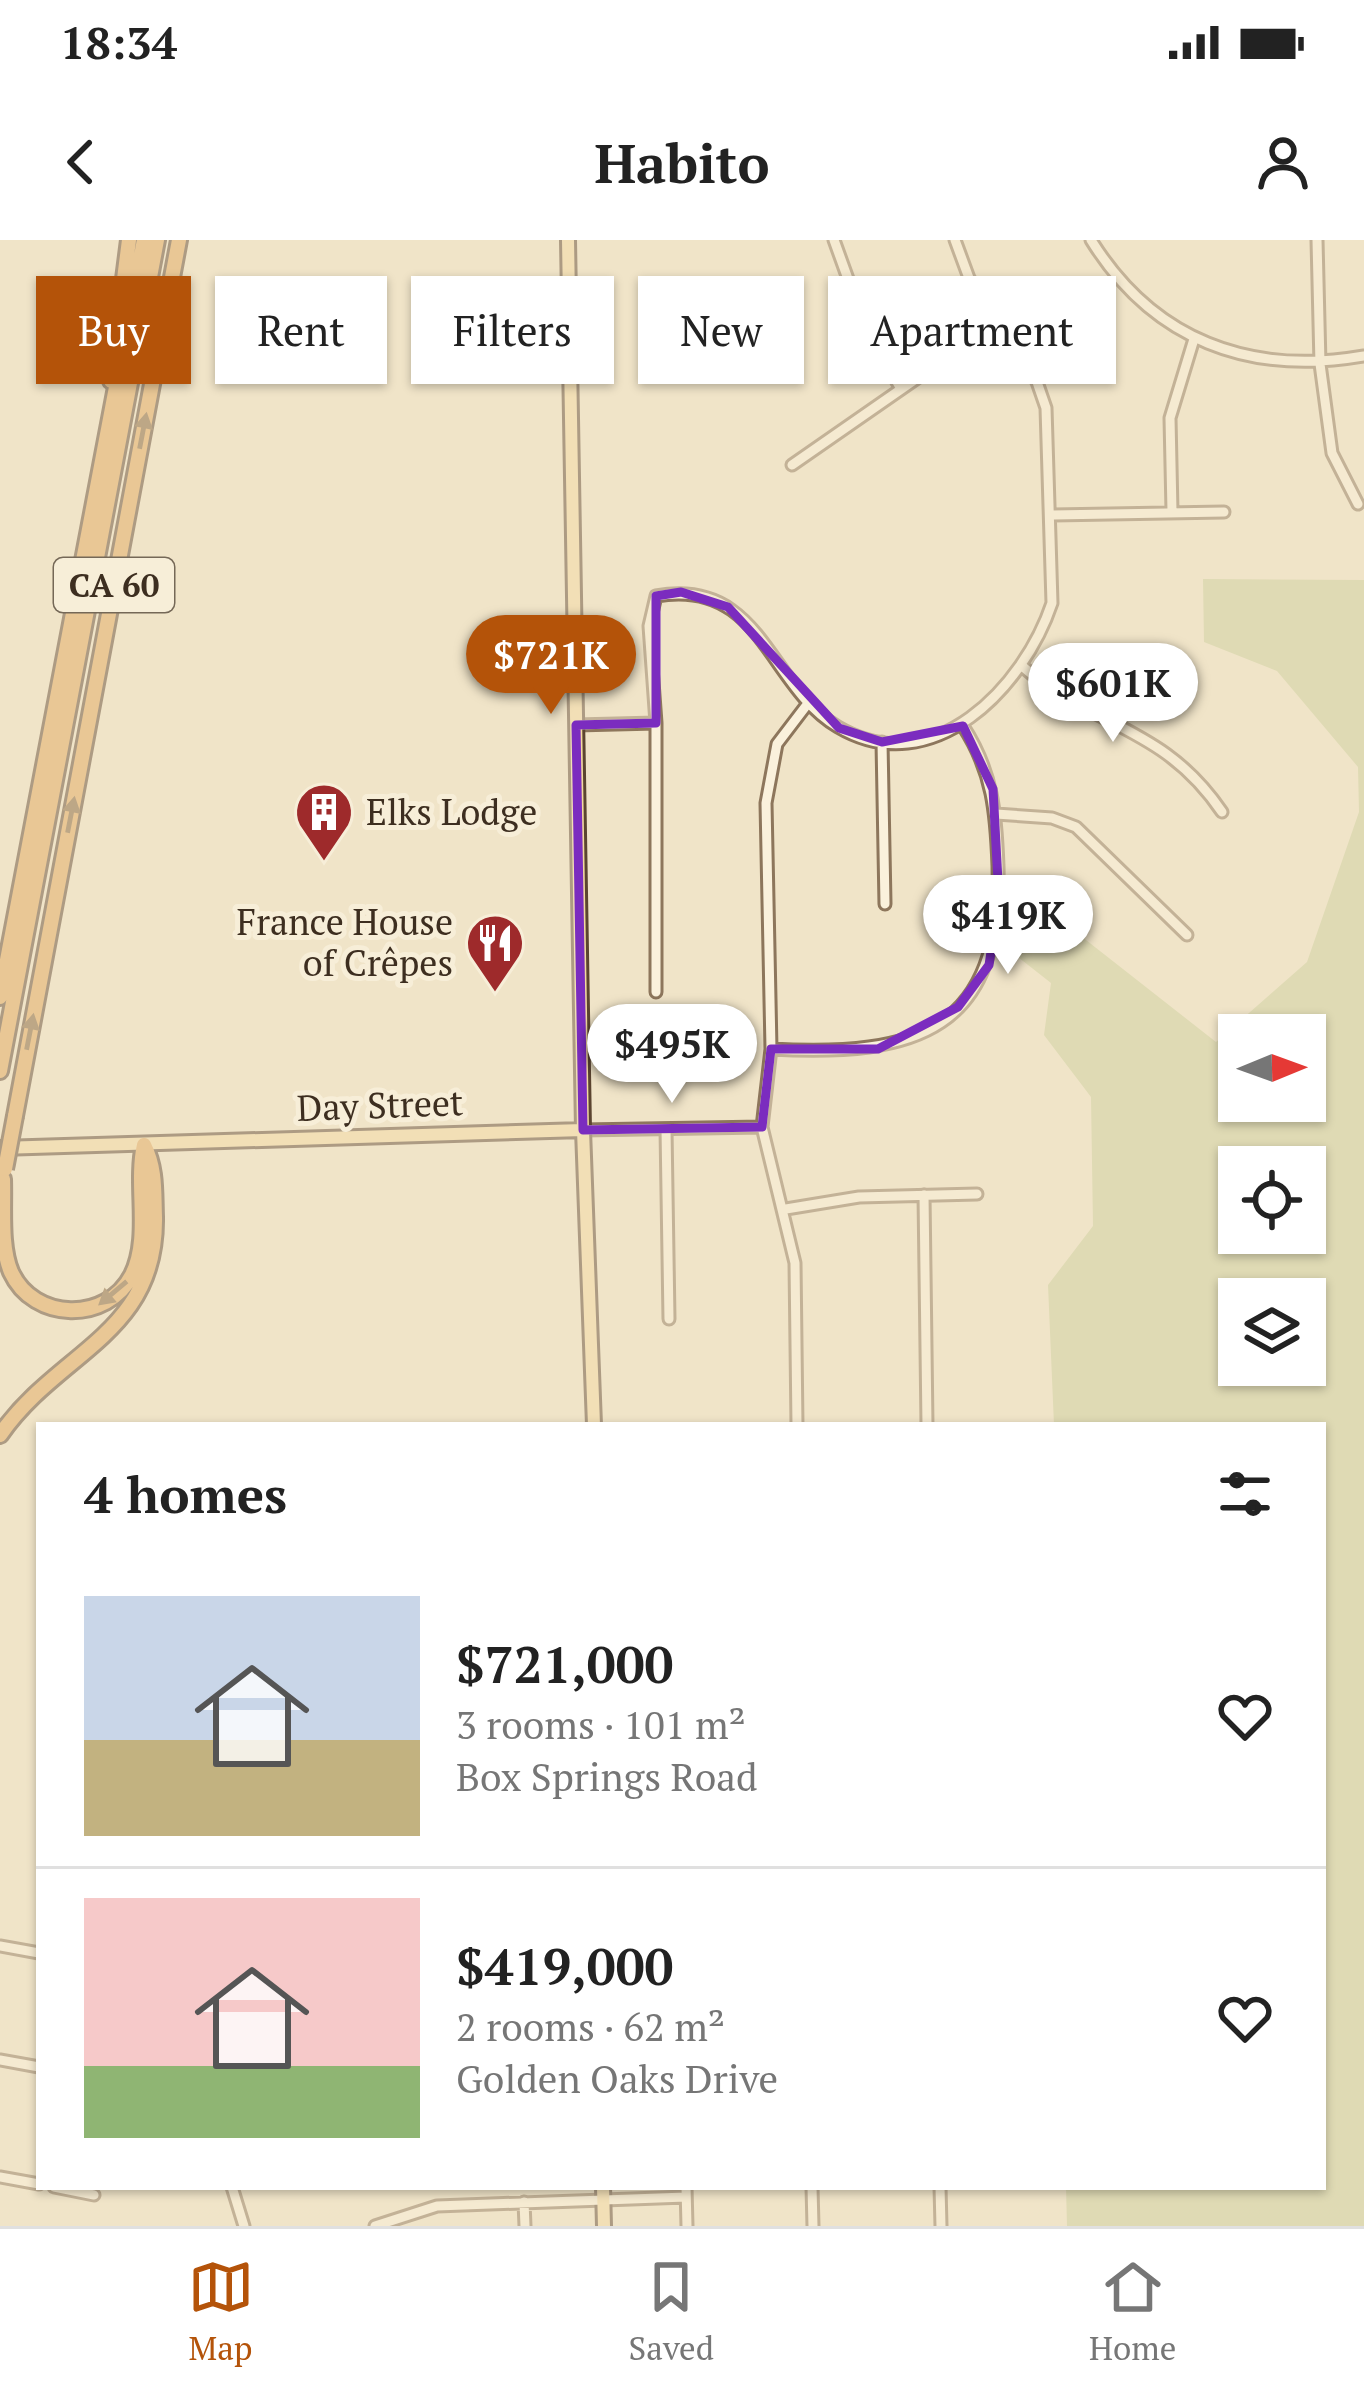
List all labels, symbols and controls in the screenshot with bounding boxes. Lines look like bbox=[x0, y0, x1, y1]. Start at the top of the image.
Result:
text: 18:34 bbox=[60, 12, 177, 72]
text: Habito bbox=[595, 127, 769, 198]
icon: back bbox=[48, 129, 114, 195]
icon: person bbox=[1250, 129, 1316, 195]
chip: Buy bbox=[36, 276, 191, 384]
chip: Rent bbox=[215, 276, 387, 384]
chip: Filters bbox=[411, 276, 614, 384]
chip: New bbox=[638, 276, 804, 384]
chip: Apartment bbox=[828, 276, 1116, 384]
one-way arrow bbox=[134, 412, 153, 450]
road number: CA 60 bbox=[54, 558, 174, 612]
pin: $721K bbox=[467, 615, 635, 717]
text: $721K bbox=[493, 628, 609, 680]
pin: $601K bbox=[1029, 643, 1197, 745]
text: $601K bbox=[1055, 656, 1171, 708]
building icon: Elks Lodge bbox=[293, 781, 355, 863]
place label: Elks Lodge bbox=[366, 788, 537, 835]
one-way arrow bbox=[62, 795, 81, 833]
pin: $419K bbox=[924, 875, 1092, 977]
text: $419K bbox=[950, 888, 1066, 940]
place label: France House of Crêpes bbox=[237, 898, 453, 986]
restaurant icon: France House of Crêpes bbox=[464, 912, 526, 994]
pin: $495K bbox=[588, 1004, 756, 1106]
one-way arrow bbox=[22, 1013, 40, 1051]
north arrow bbox=[1218, 1014, 1326, 1122]
map controls bbox=[1218, 1014, 1326, 1386]
text: $495K bbox=[614, 1017, 730, 1069]
street label: Day Street bbox=[296, 1078, 464, 1131]
button: locate bbox=[1218, 1146, 1326, 1254]
button: layers bbox=[1218, 1278, 1326, 1386]
one-way arrow bbox=[99, 1280, 129, 1306]
text: 4 homes bbox=[84, 1460, 287, 1528]
icon: filters bbox=[1212, 1461, 1278, 1527]
text: $721,000 bbox=[456, 1630, 673, 1698]
icon: home bbox=[180, 1644, 324, 1788]
icon: heart bbox=[1212, 1683, 1278, 1749]
text: 3 rooms · 101 m² bbox=[456, 1698, 746, 1750]
text: Box Springs Road bbox=[456, 1750, 758, 1802]
text: $419,000 bbox=[456, 1932, 673, 2000]
icon: home bbox=[180, 1946, 324, 2090]
icon: heart bbox=[1212, 1985, 1278, 2051]
text: 2 rooms · 62 m² bbox=[456, 2000, 725, 2052]
text: Golden Oaks Drive bbox=[456, 2052, 778, 2104]
tab: Map bbox=[188, 2254, 254, 2369]
tab: Saved bbox=[629, 2254, 714, 2369]
tab: Home bbox=[1089, 2254, 1176, 2369]

